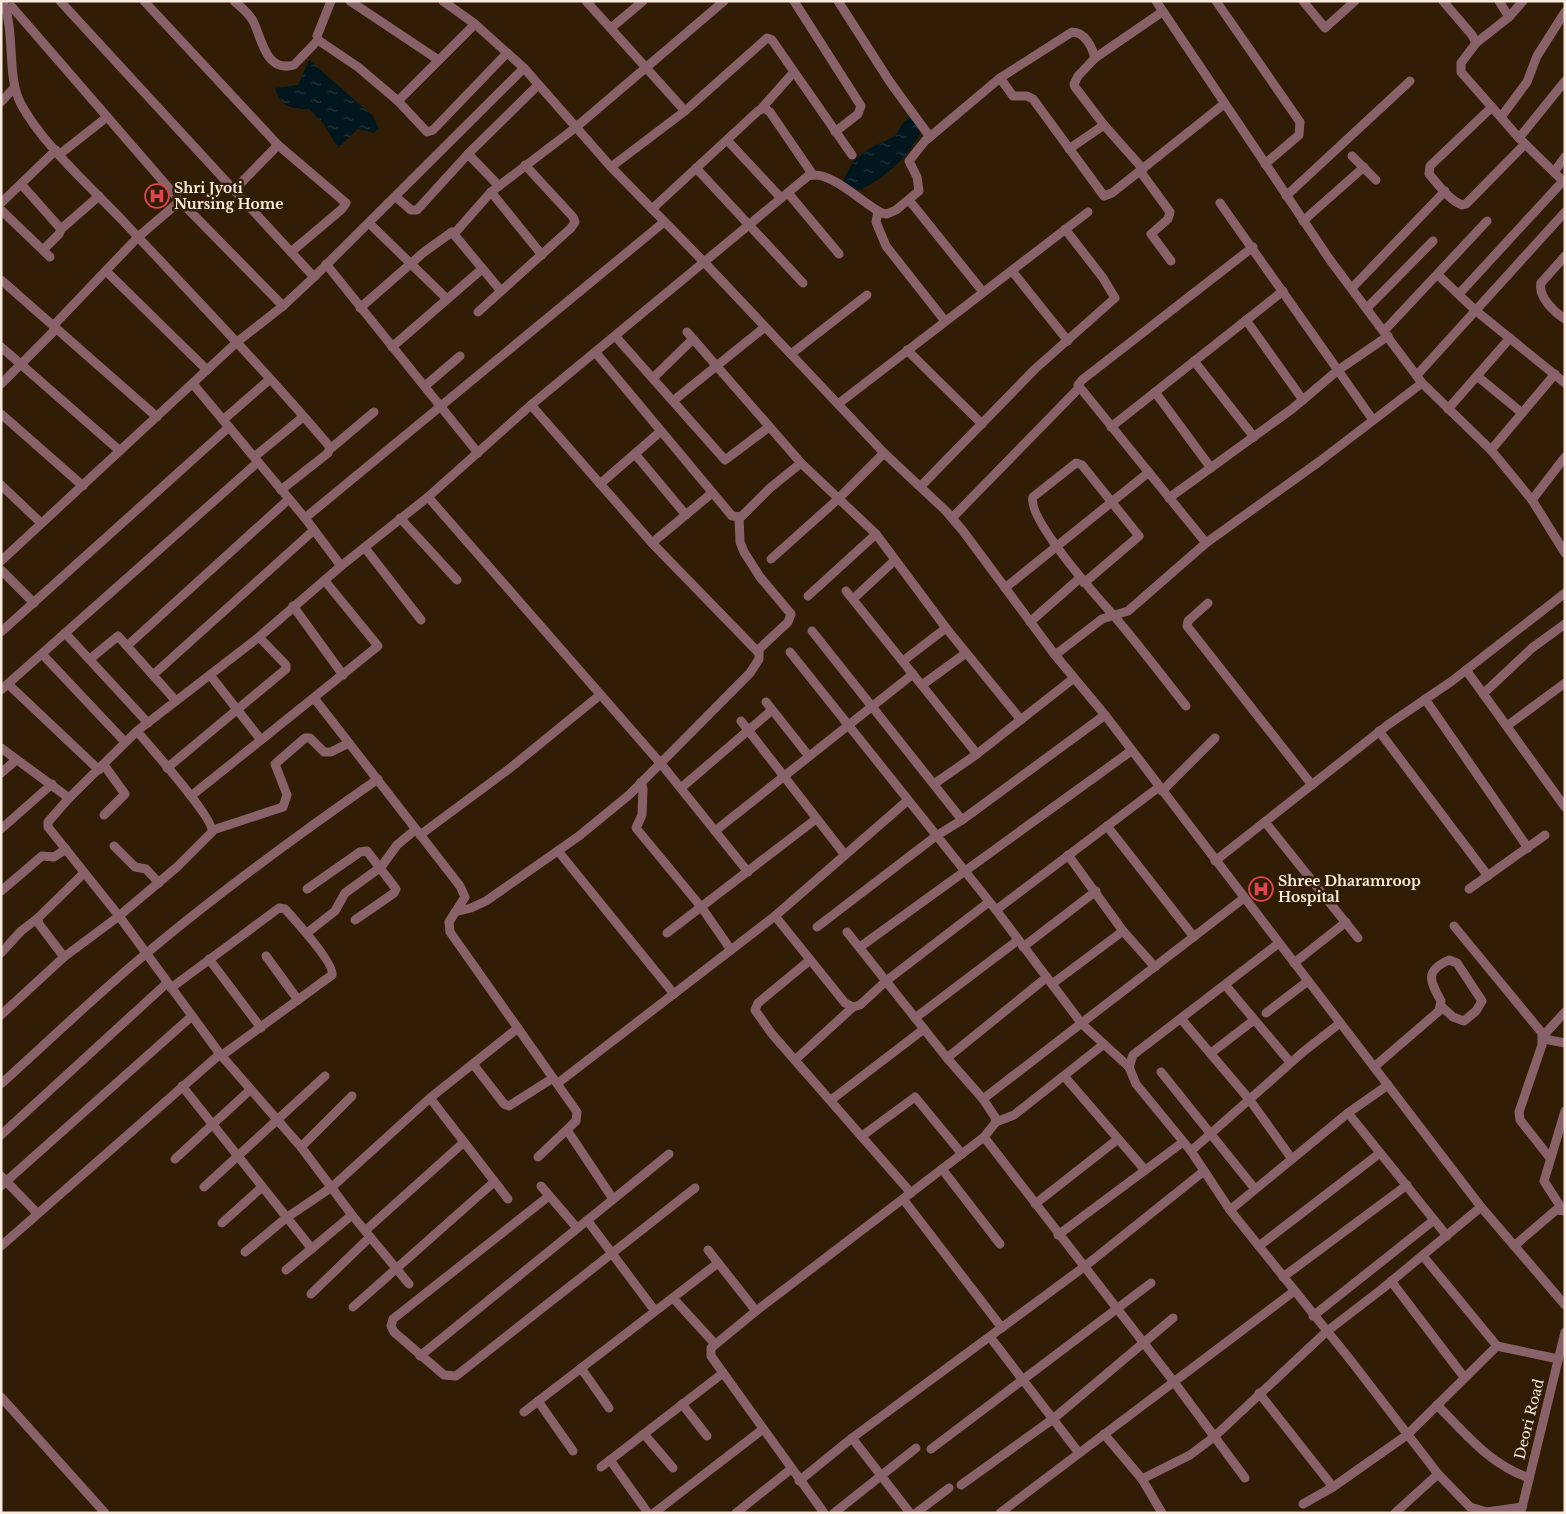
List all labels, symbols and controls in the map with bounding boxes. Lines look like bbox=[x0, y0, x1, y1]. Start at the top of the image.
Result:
place label: Shri Jyoti Nursing Home bbox=[174, 179, 283, 213]
hospital icon: Shri Jyoti Nursing Home bbox=[144, 183, 170, 209]
place label: Shree Dharamroop Hospital bbox=[1278, 872, 1421, 906]
hospital icon: Shree Dharamroop Hospital bbox=[1248, 876, 1274, 902]
street label: Deori Road bbox=[1510, 1376, 1548, 1461]

